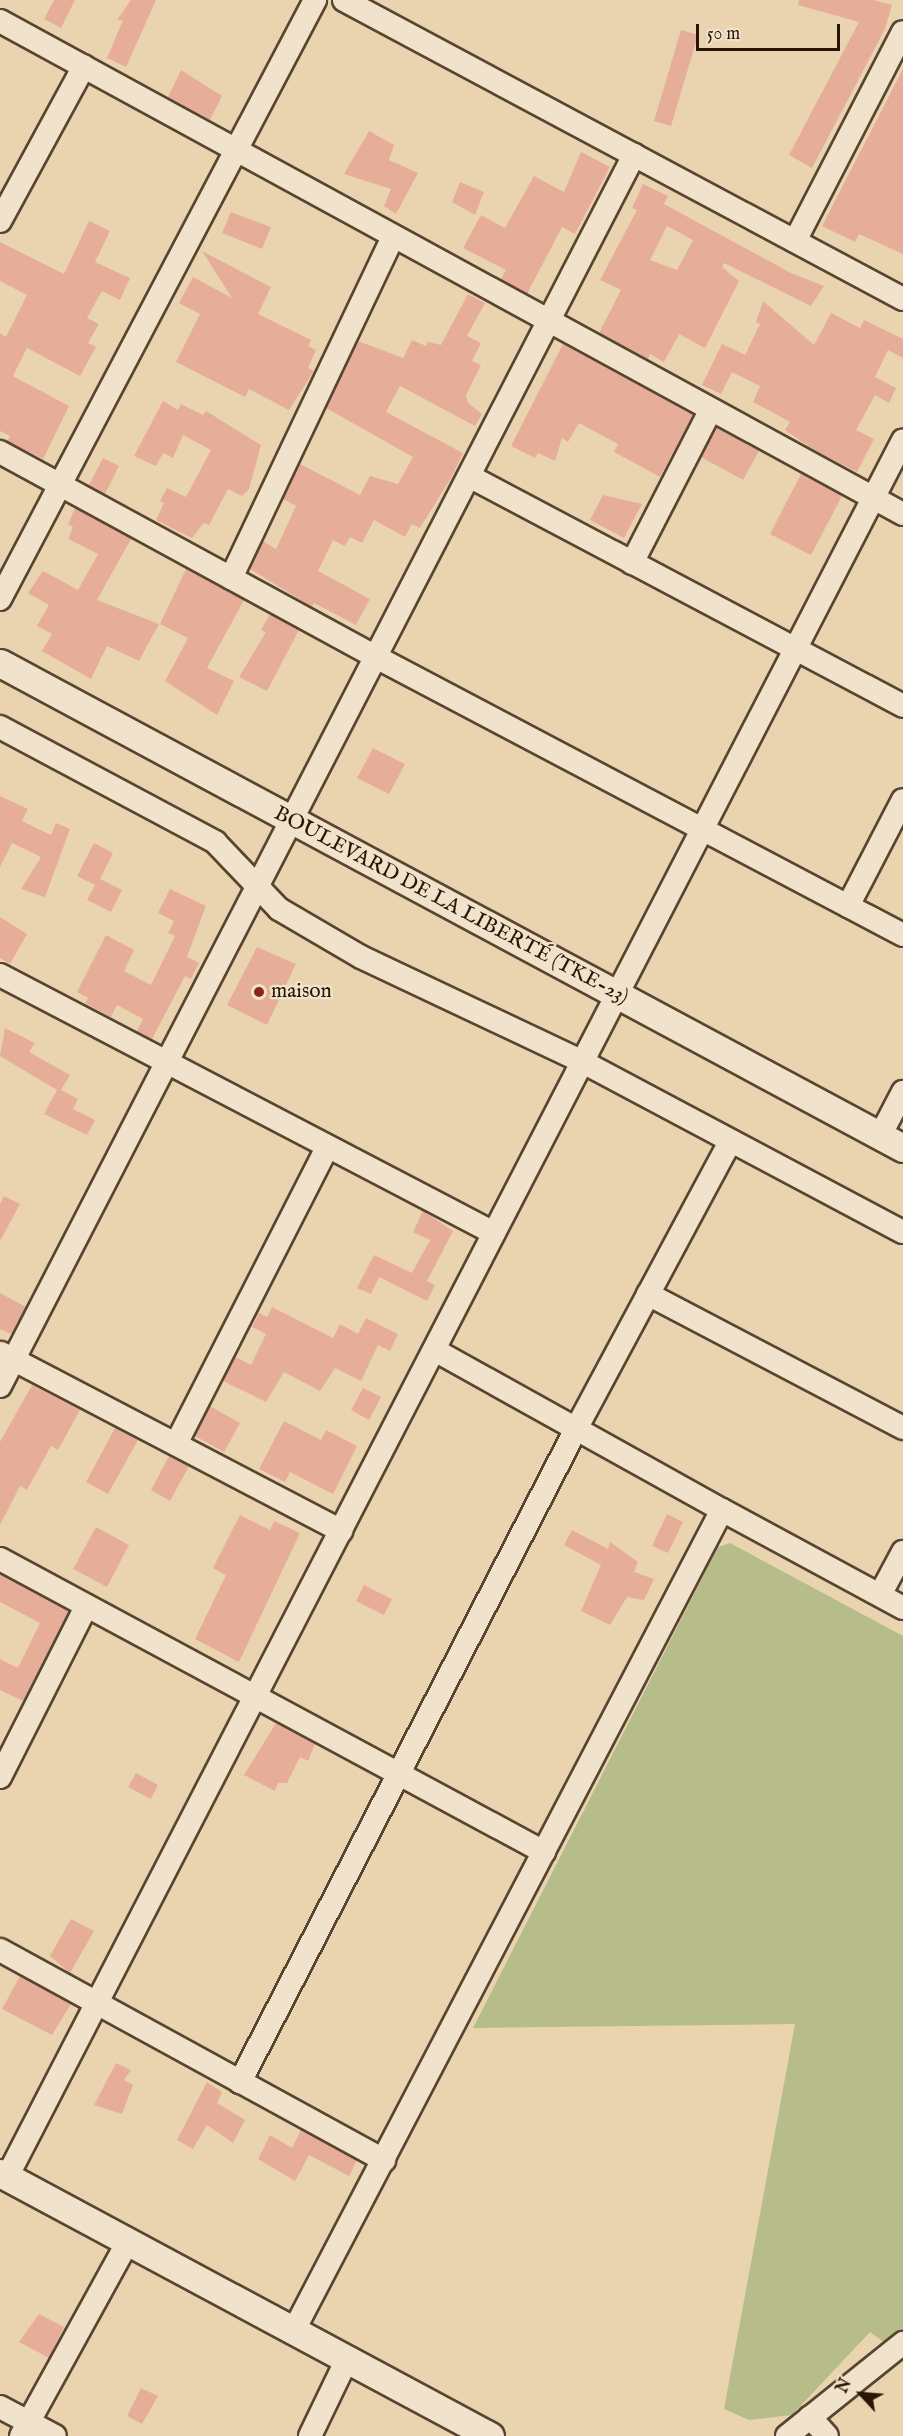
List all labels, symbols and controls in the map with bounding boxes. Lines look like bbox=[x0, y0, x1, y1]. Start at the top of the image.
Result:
scale bar bbox=[699, 12, 843, 50]
text: 50 m bbox=[707, 23, 740, 46]
street label: BOULEVARD DE LA LIBERTÉ (TKE-23) bbox=[269, 802, 633, 1010]
place label: maison bbox=[271, 979, 332, 1005]
marker: maison bbox=[252, 985, 266, 999]
north arrow bbox=[831, 2364, 891, 2424]
text: N bbox=[833, 2376, 857, 2397]

